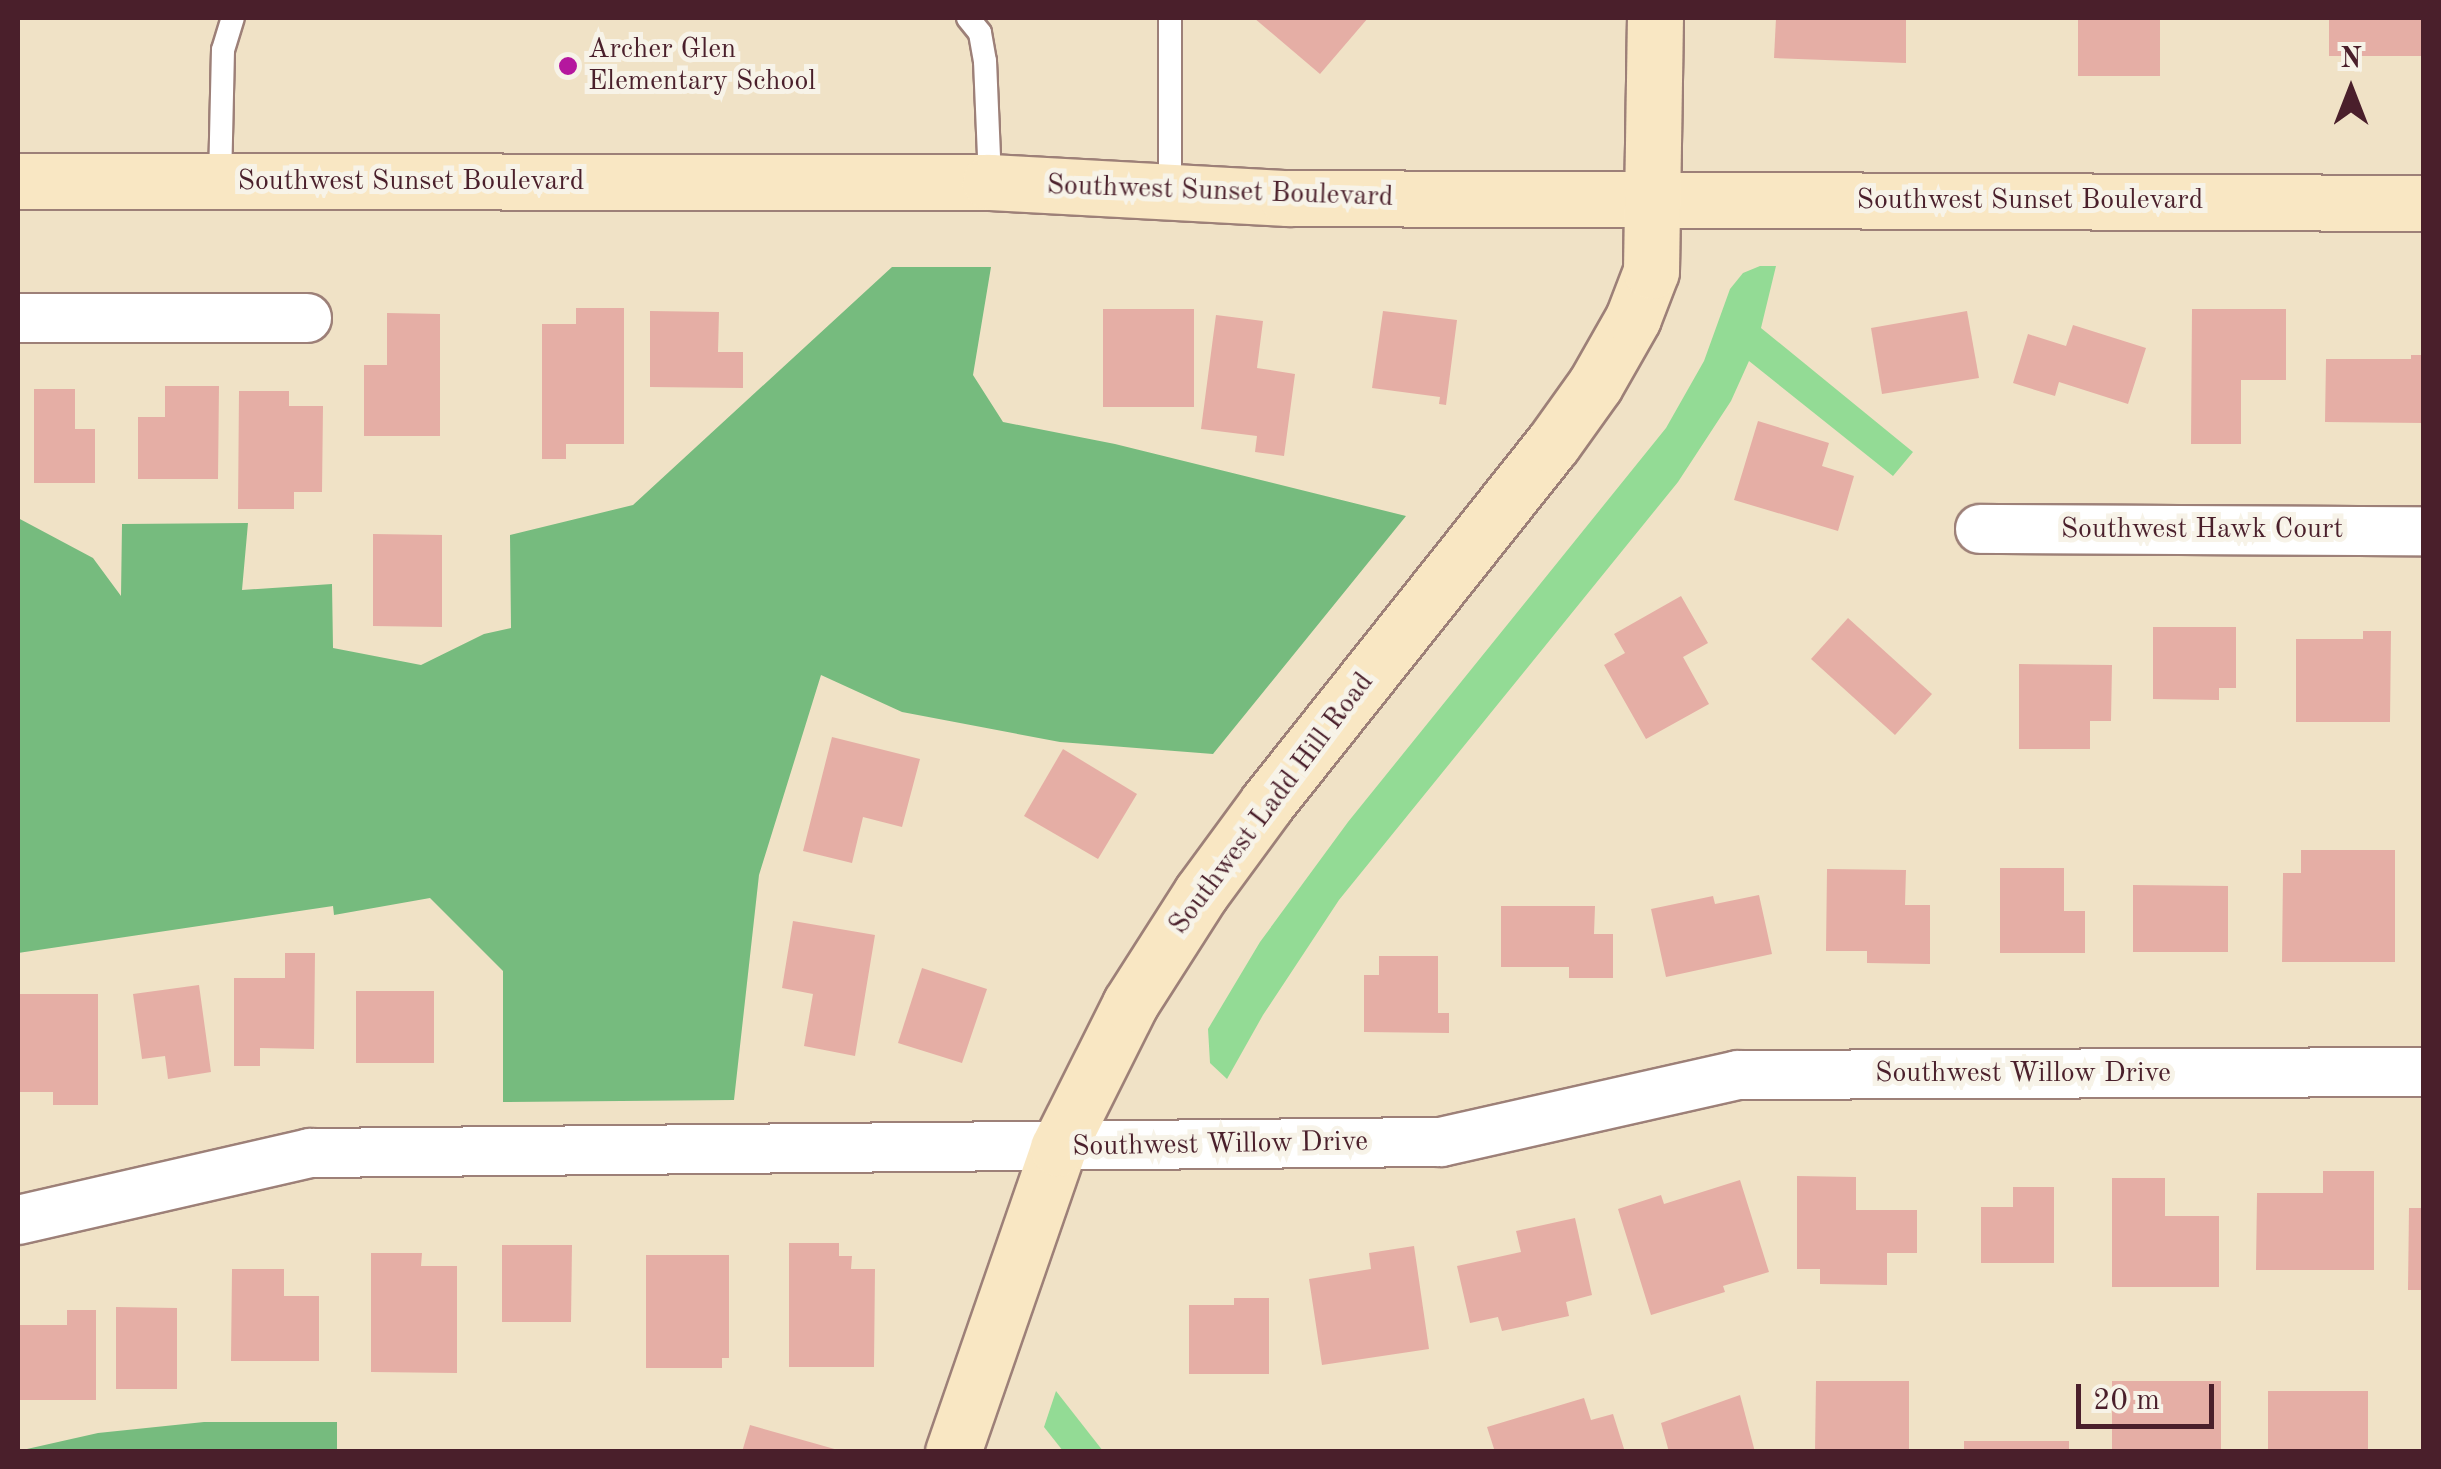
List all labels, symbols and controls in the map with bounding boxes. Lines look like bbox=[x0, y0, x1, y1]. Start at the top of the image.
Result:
place label: Archer Glen Elementary School bbox=[588, 33, 816, 99]
north arrow bbox=[2301, 40, 2401, 140]
text: N bbox=[2340, 46, 2362, 74]
marker: Archer Glen Elementary School bbox=[557, 55, 579, 77]
street label: Southwest Sunset Boulevard bbox=[238, 165, 584, 199]
street label: Southwest Sunset Boulevard bbox=[1046, 169, 1394, 215]
street label: Southwest Sunset Boulevard bbox=[1857, 184, 2203, 218]
street label: Southwest Hawk Court bbox=[2061, 513, 2343, 547]
street label: Southwest Ladd Hill Road bbox=[1163, 667, 1381, 941]
street label: Southwest Willow Drive bbox=[1875, 1057, 2171, 1091]
street label: Southwest Willow Drive bbox=[1072, 1126, 1368, 1164]
scale bar bbox=[2081, 1364, 2218, 1426]
text: 20 m bbox=[2093, 1386, 2160, 1416]

